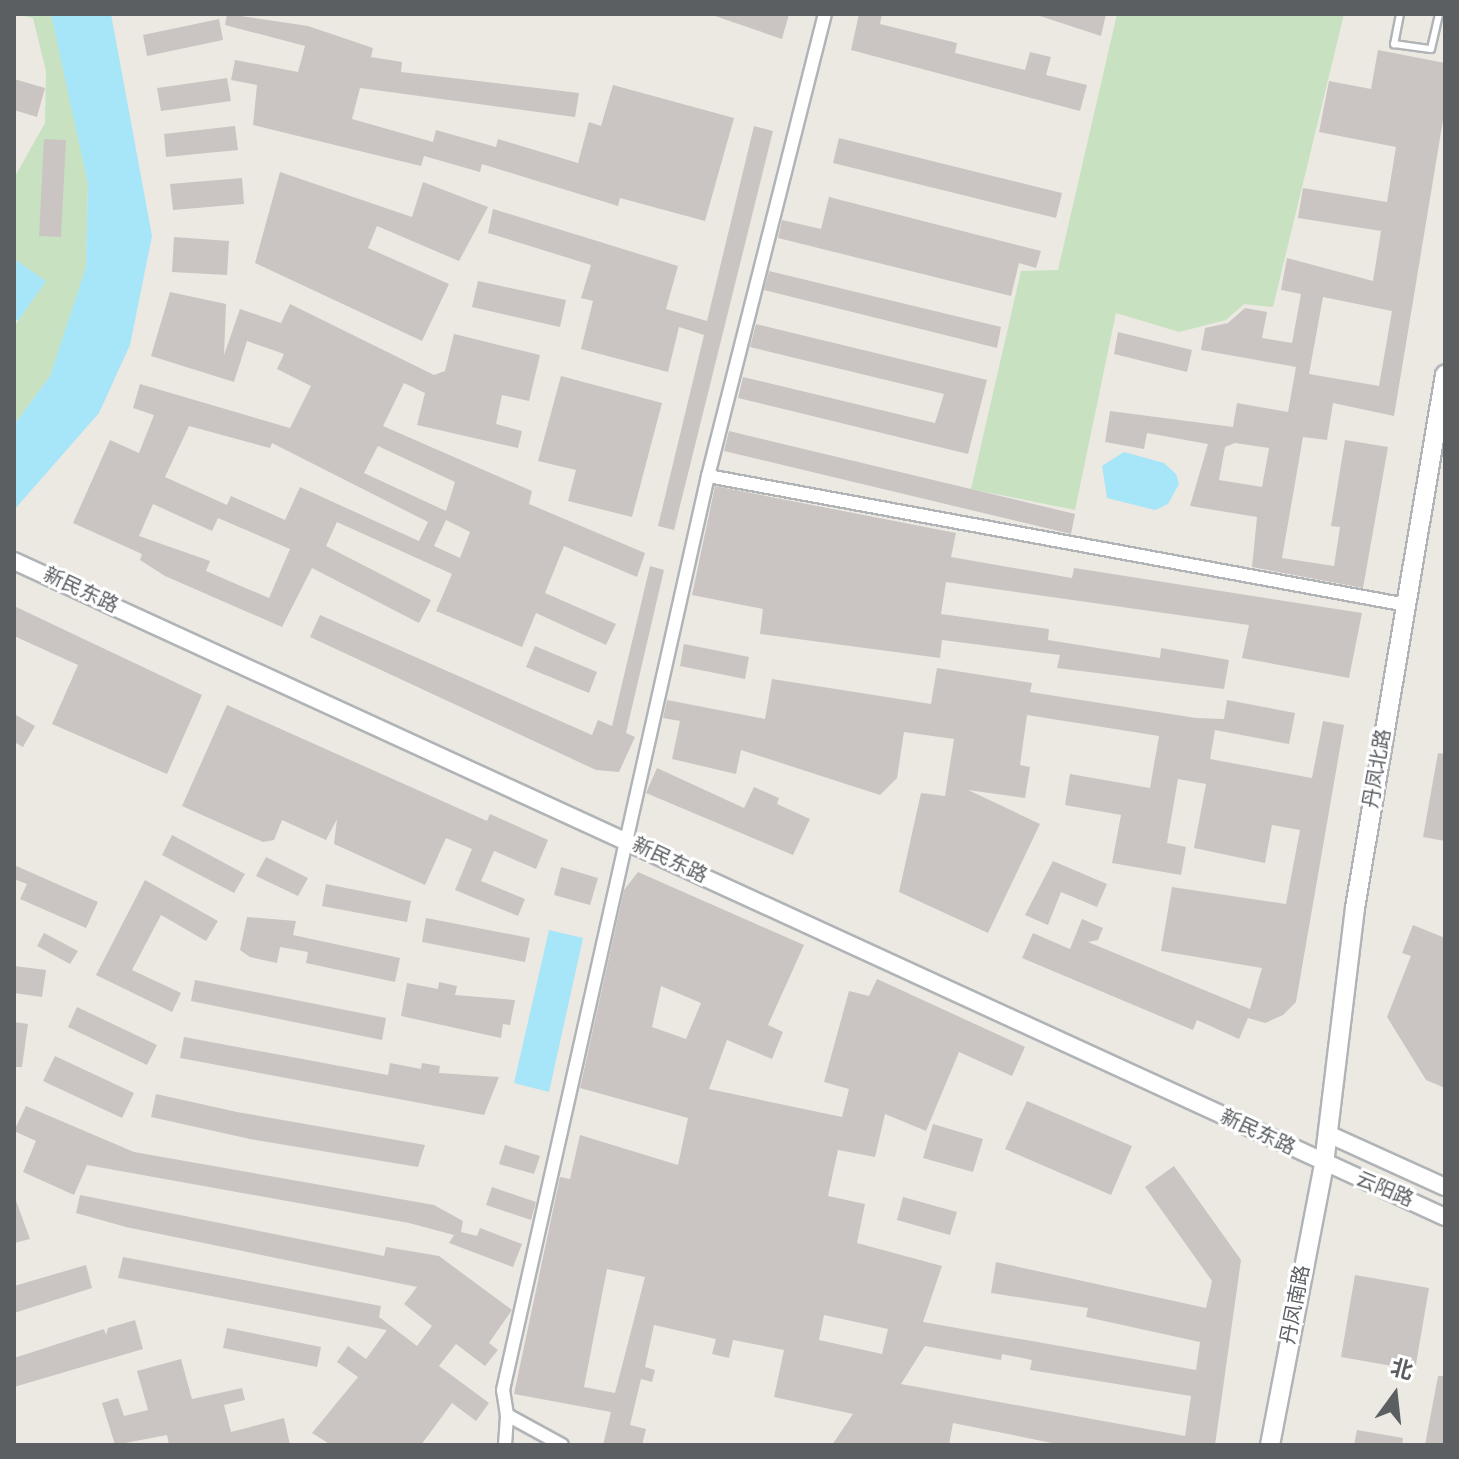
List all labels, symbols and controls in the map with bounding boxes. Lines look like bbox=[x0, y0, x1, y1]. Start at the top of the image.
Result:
street label: 新民东路 bbox=[39, 564, 121, 620]
street label: 丹凤北路 bbox=[1360, 728, 1398, 810]
street label: 新民东路 bbox=[628, 834, 710, 890]
street label: 新民东路 bbox=[1216, 1106, 1298, 1162]
street label: 云阳路 bbox=[1352, 1168, 1416, 1214]
street label: 丹凤南路 bbox=[1278, 1263, 1316, 1347]
north arrow bbox=[1355, 1355, 1435, 1435]
text: 北 bbox=[1387, 1355, 1415, 1387]

